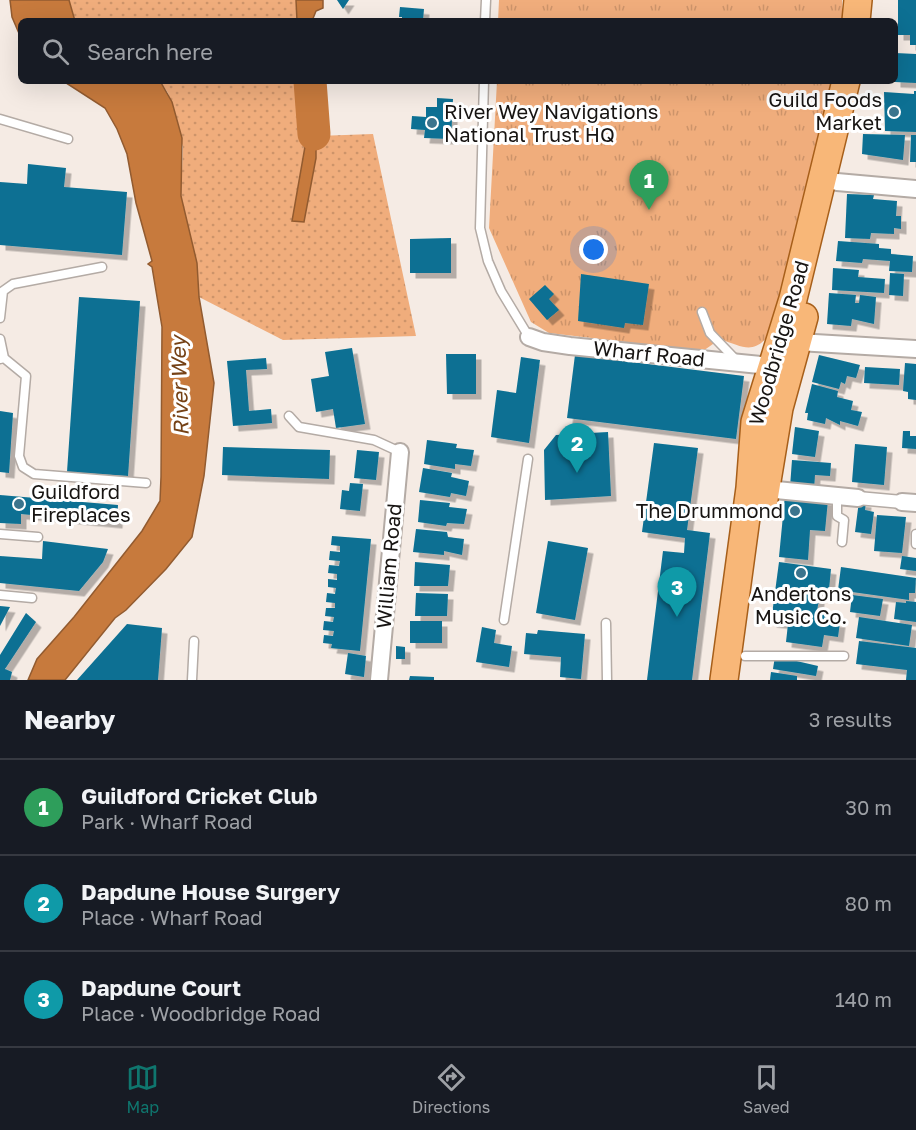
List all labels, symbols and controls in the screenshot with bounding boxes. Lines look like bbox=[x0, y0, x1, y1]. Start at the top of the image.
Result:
search box bbox=[18, 18, 898, 84]
icon: search bbox=[39, 35, 72, 68]
text: Search here bbox=[87, 38, 213, 65]
place label: Guild Foods Market bbox=[768, 87, 882, 134]
place label: River Wey Navigations National Trust HQ bbox=[444, 99, 658, 146]
marker: Guild Foods Market bbox=[887, 105, 901, 119]
marker: River Wey Navigations National Trust HQ bbox=[425, 116, 439, 130]
pin: 1 bbox=[630, 160, 668, 210]
your location bbox=[579, 235, 608, 264]
street label: Woodbridge Road bbox=[743, 258, 813, 428]
water label: River Wey bbox=[164, 333, 194, 436]
street label: Wharf Road bbox=[592, 335, 706, 371]
pin: 2 bbox=[558, 424, 596, 473]
place label: Guildford Fireplaces bbox=[31, 479, 131, 526]
marker: Guildford Fireplaces bbox=[12, 497, 26, 511]
place label: The Drummond bbox=[636, 498, 783, 522]
street label: William Road bbox=[371, 502, 405, 630]
marker: The Drummond bbox=[788, 504, 802, 518]
marker: Andertons Music Co. bbox=[794, 566, 808, 580]
pin: 3 bbox=[658, 568, 696, 617]
place label: Andertons Music Co. bbox=[751, 581, 851, 628]
text: Nearby bbox=[24, 704, 115, 735]
text: 3 results bbox=[809, 707, 892, 731]
text: Guildford Cricket Club bbox=[81, 782, 317, 809]
text: 1 bbox=[38, 795, 49, 819]
text: 30 m bbox=[845, 795, 892, 819]
text: Park · Wharf Road bbox=[81, 809, 253, 833]
text: Dapdune House Surgery bbox=[81, 878, 340, 905]
text: 2 bbox=[37, 891, 50, 915]
text: 80 m bbox=[845, 891, 892, 915]
text: Place · Wharf Road bbox=[81, 905, 263, 929]
text: Dapdune Court bbox=[81, 974, 241, 1001]
text: 3 bbox=[37, 987, 50, 1011]
text: 140 m bbox=[835, 987, 892, 1011]
text: Place · Woodbridge Road bbox=[81, 1001, 321, 1025]
tab: Map bbox=[126, 1061, 159, 1117]
tab: Directions bbox=[412, 1061, 490, 1117]
tab: Saved bbox=[743, 1061, 790, 1117]

